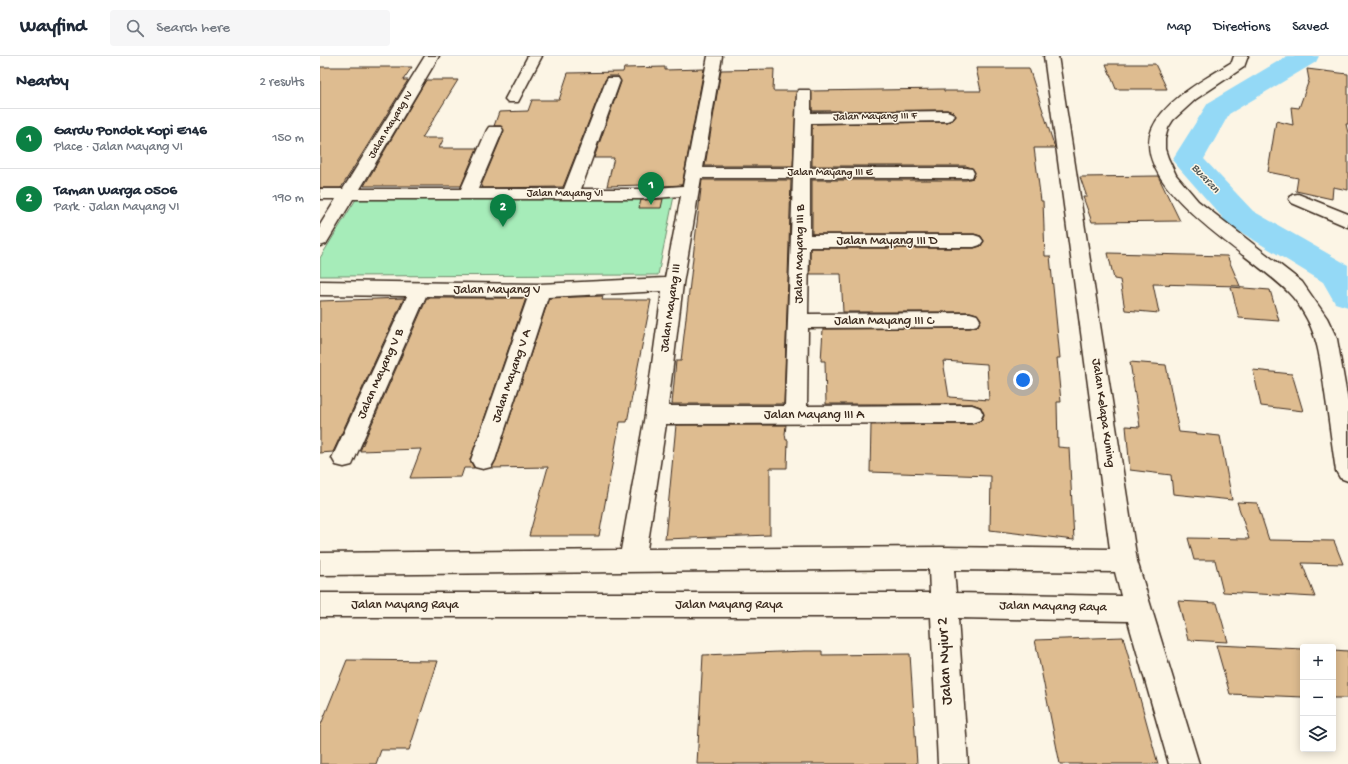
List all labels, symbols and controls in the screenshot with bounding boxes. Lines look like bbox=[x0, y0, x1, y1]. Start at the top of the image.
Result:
search box bbox=[110, 10, 390, 46]
text: Wayfind bbox=[20, 16, 86, 39]
icon: search bbox=[124, 17, 146, 39]
text: Search here bbox=[156, 19, 230, 37]
text: Map bbox=[1167, 19, 1191, 36]
text: Directions bbox=[1213, 19, 1270, 36]
text: Saved bbox=[1292, 19, 1328, 36]
text: Nearby bbox=[16, 72, 69, 92]
text: 2 results bbox=[259, 75, 304, 90]
street label: Jalan Mayang IV bbox=[366, 89, 416, 161]
street label: Jalan Mayang III F bbox=[833, 110, 918, 124]
text: Gardu Pondok Kopi E146 bbox=[54, 122, 207, 140]
text: 1 bbox=[26, 131, 32, 146]
text: 150 m bbox=[272, 131, 304, 146]
text: Place · Jalan Mayang VI bbox=[54, 140, 183, 155]
water label: Buaran bbox=[1188, 161, 1222, 197]
street label: Jalan Mayang III E bbox=[787, 167, 874, 179]
pin: 1 bbox=[638, 172, 664, 205]
text: Taman Warga 0506 bbox=[54, 182, 177, 200]
street label: Jalan Mayang VI bbox=[527, 188, 604, 200]
text: 2 bbox=[26, 191, 32, 206]
text: 190 m bbox=[273, 191, 304, 206]
pin: 2 bbox=[490, 194, 516, 227]
text: Park · Jalan Mayang VI bbox=[54, 200, 179, 215]
street label: Jalan Mayang III B bbox=[792, 204, 808, 304]
street label: Jalan Mayang III D bbox=[837, 234, 938, 249]
street label: Jalan Mayang III bbox=[657, 263, 685, 353]
street label: Jalan Mayang V bbox=[453, 283, 541, 298]
street label: Jalan Mayang III C bbox=[834, 314, 935, 329]
street label: Jalan Mayang V B bbox=[354, 326, 408, 421]
street label: Jalan Mayang V A bbox=[489, 326, 535, 425]
street label: Jalan Kelapa Kuning bbox=[1088, 358, 1118, 468]
your location bbox=[1013, 370, 1033, 390]
street label: Jalan Mayang III A bbox=[764, 408, 865, 423]
street label: Jalan Mayang Raya bbox=[351, 598, 460, 613]
street label: Jalan Mayang Raya bbox=[675, 598, 784, 613]
street label: Jalan Mayang Raya bbox=[999, 599, 1108, 615]
street label: Jalan Nyiur 2 bbox=[934, 617, 958, 705]
map controls bbox=[1300, 644, 1336, 752]
button: + bbox=[1300, 644, 1336, 680]
button: − bbox=[1300, 680, 1336, 716]
button: layers bbox=[1300, 716, 1336, 752]

